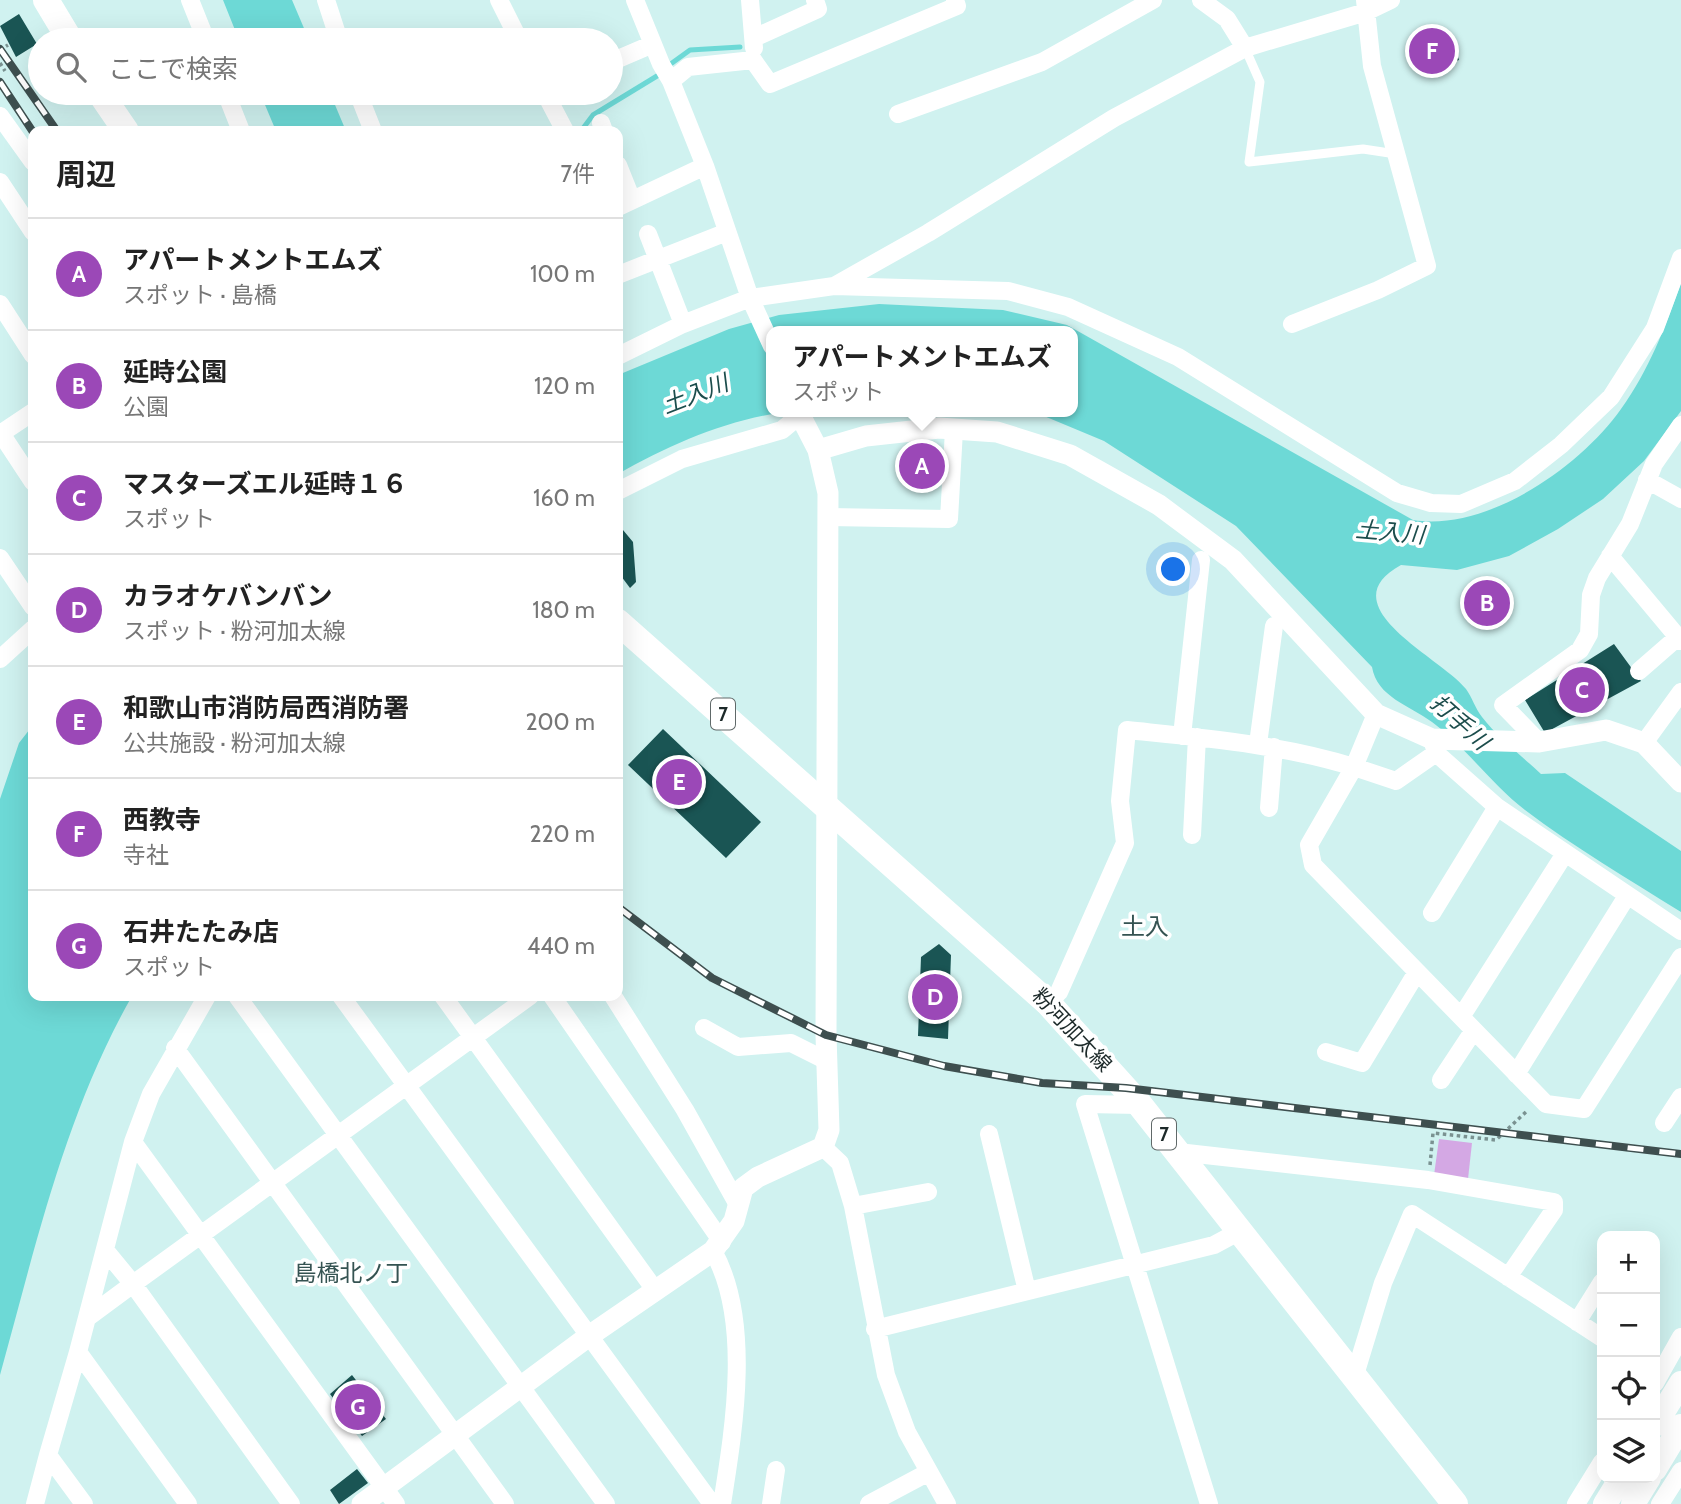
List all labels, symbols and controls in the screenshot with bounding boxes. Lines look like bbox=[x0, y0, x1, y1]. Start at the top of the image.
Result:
pin: F bbox=[1409, 25, 1455, 77]
search box bbox=[28, 28, 623, 105]
icon: search bbox=[52, 48, 90, 86]
text: ここで検索 bbox=[108, 53, 238, 85]
text: 周辺 bbox=[56, 156, 116, 193]
text: 7件 bbox=[560, 160, 595, 188]
text: アパートメントエムズ bbox=[123, 244, 382, 276]
text: A bbox=[72, 260, 86, 288]
text: 100 m bbox=[530, 260, 595, 288]
text: スポット · 島橋 bbox=[123, 281, 277, 309]
popup bbox=[766, 326, 1078, 417]
text: アパートメントエムズ bbox=[792, 341, 1052, 373]
text: 延時公園 bbox=[123, 356, 227, 388]
water label: 土入川 bbox=[658, 367, 735, 419]
text: B bbox=[72, 372, 86, 400]
text: 120 m bbox=[534, 372, 595, 400]
text: スポット bbox=[792, 378, 884, 406]
text: 公園 bbox=[123, 393, 169, 421]
pin: A bbox=[899, 440, 945, 492]
text: マスターズエル延時１６ bbox=[123, 468, 408, 500]
text: C bbox=[72, 484, 86, 512]
text: 160 m bbox=[533, 484, 595, 512]
text: スポット bbox=[123, 505, 215, 533]
water label: 土入川 bbox=[1354, 515, 1429, 549]
your location bbox=[1156, 552, 1190, 586]
pin: B bbox=[1464, 577, 1510, 629]
text: カラオケバンバン bbox=[123, 580, 333, 612]
text: D bbox=[71, 596, 87, 624]
text: 180 m bbox=[532, 596, 595, 624]
text: スポット · 粉河加太線 bbox=[123, 617, 346, 645]
pin: C bbox=[1559, 664, 1605, 716]
water label: 打手川 bbox=[1425, 689, 1497, 757]
text: 和歌山市消防局西消防署 bbox=[123, 692, 409, 724]
road number: 7 bbox=[711, 698, 735, 730]
text: E bbox=[72, 708, 86, 736]
text: 200 m bbox=[525, 708, 595, 736]
text: 公共施設 · 粉河加太線 bbox=[123, 729, 346, 757]
pin: E bbox=[656, 756, 702, 808]
text: 西教寺 bbox=[123, 804, 201, 836]
text: F bbox=[73, 820, 85, 848]
text: 220 m bbox=[529, 820, 595, 848]
text: 寺社 bbox=[123, 841, 169, 869]
district label: 土入 bbox=[1121, 912, 1169, 941]
text: 石井たたみ店 bbox=[123, 916, 279, 948]
text: G bbox=[71, 932, 87, 960]
text: 440 m bbox=[527, 932, 595, 960]
text: スポット bbox=[123, 953, 215, 981]
pin: D bbox=[912, 971, 958, 1023]
street label: 粉河加太線 bbox=[1027, 983, 1117, 1077]
road number: 7 bbox=[1152, 1118, 1176, 1150]
map controls bbox=[1597, 1231, 1660, 1483]
button: + bbox=[1597, 1231, 1660, 1294]
district label: 島橋北ノ丁 bbox=[294, 1259, 409, 1287]
button: − bbox=[1597, 1294, 1660, 1357]
button: locate bbox=[1597, 1357, 1660, 1420]
pin: G bbox=[335, 1381, 381, 1433]
button: layers bbox=[1597, 1420, 1660, 1483]

